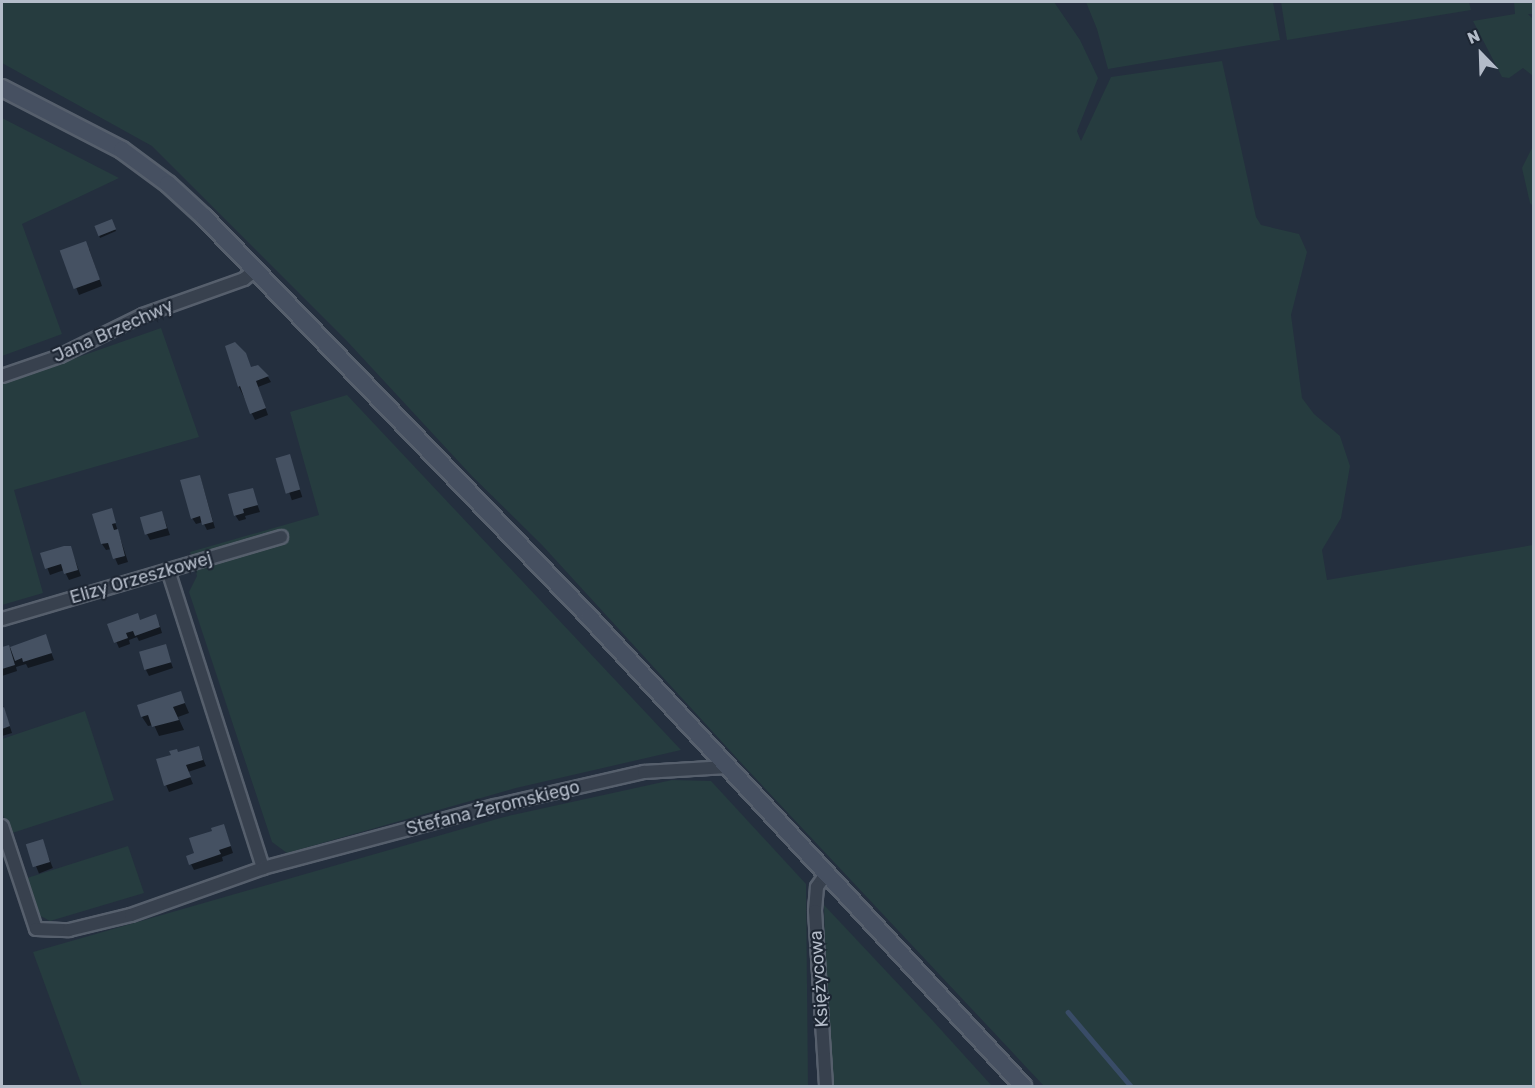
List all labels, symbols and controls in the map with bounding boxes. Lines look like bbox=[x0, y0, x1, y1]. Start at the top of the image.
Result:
north arrow bbox=[1451, 24, 1511, 84]
text: N bbox=[1465, 26, 1483, 48]
street label: Jana Brzechwy bbox=[49, 295, 177, 367]
street label: Elizy Orzeszkowej bbox=[67, 547, 215, 609]
street label: Stefana Żeromskiego bbox=[404, 776, 582, 840]
street label: Księżycowa bbox=[805, 930, 833, 1028]

